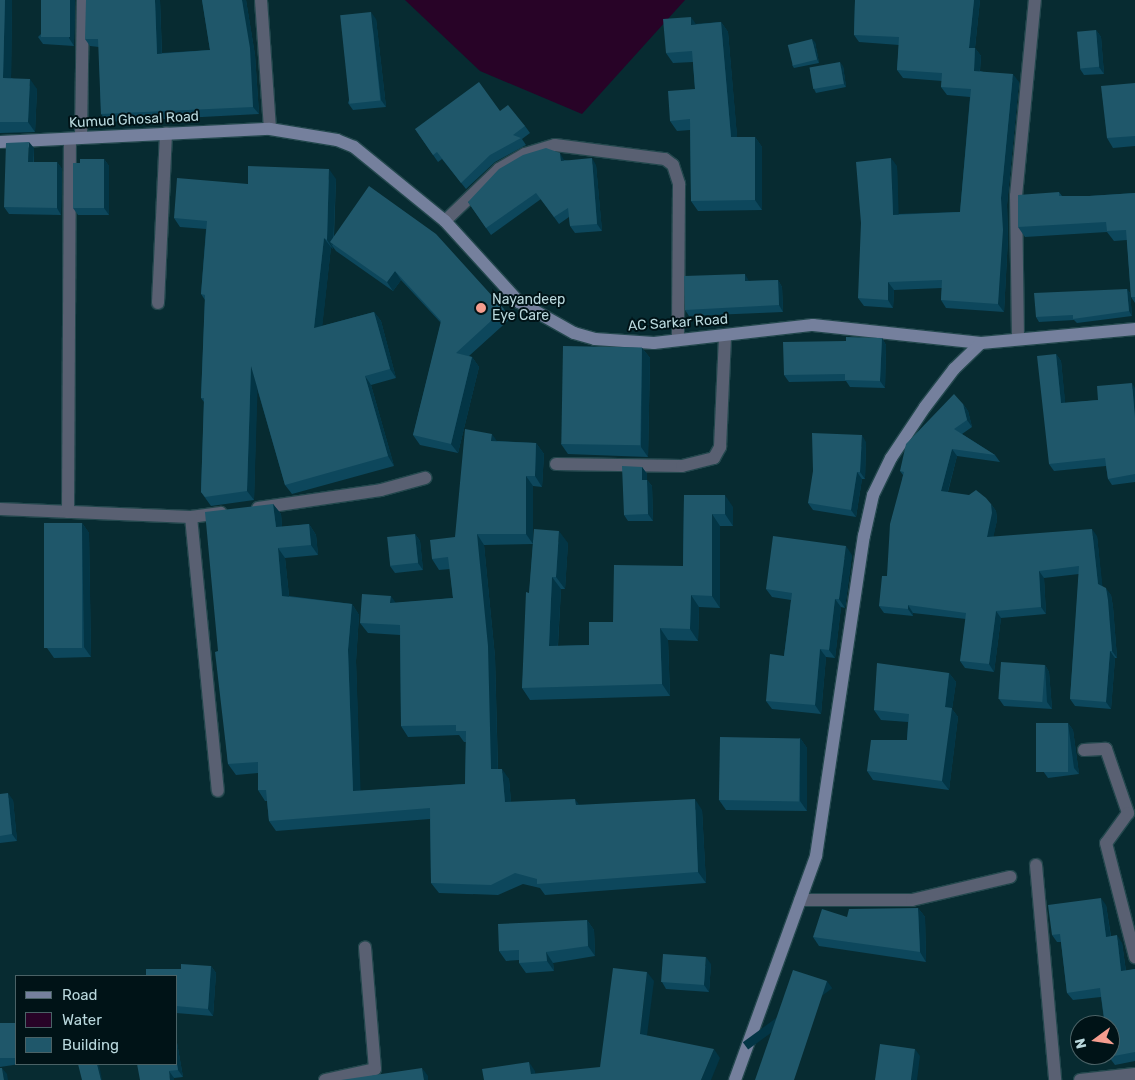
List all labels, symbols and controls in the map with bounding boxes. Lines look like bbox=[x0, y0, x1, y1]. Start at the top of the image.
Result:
street label: Kumud Ghosal Road bbox=[69, 108, 199, 132]
place label: Nayandeep Eye Care bbox=[492, 292, 565, 324]
marker: Nayandeep Eye Care bbox=[474, 301, 488, 315]
street label: AC Sarkar Road bbox=[627, 311, 729, 335]
legend bbox=[15, 975, 178, 1065]
text: Road bbox=[62, 986, 98, 1004]
text: Water bbox=[62, 1011, 102, 1029]
north arrow bbox=[1070, 1015, 1120, 1065]
text: Building bbox=[62, 1036, 119, 1054]
text: N bbox=[1071, 1037, 1090, 1050]

